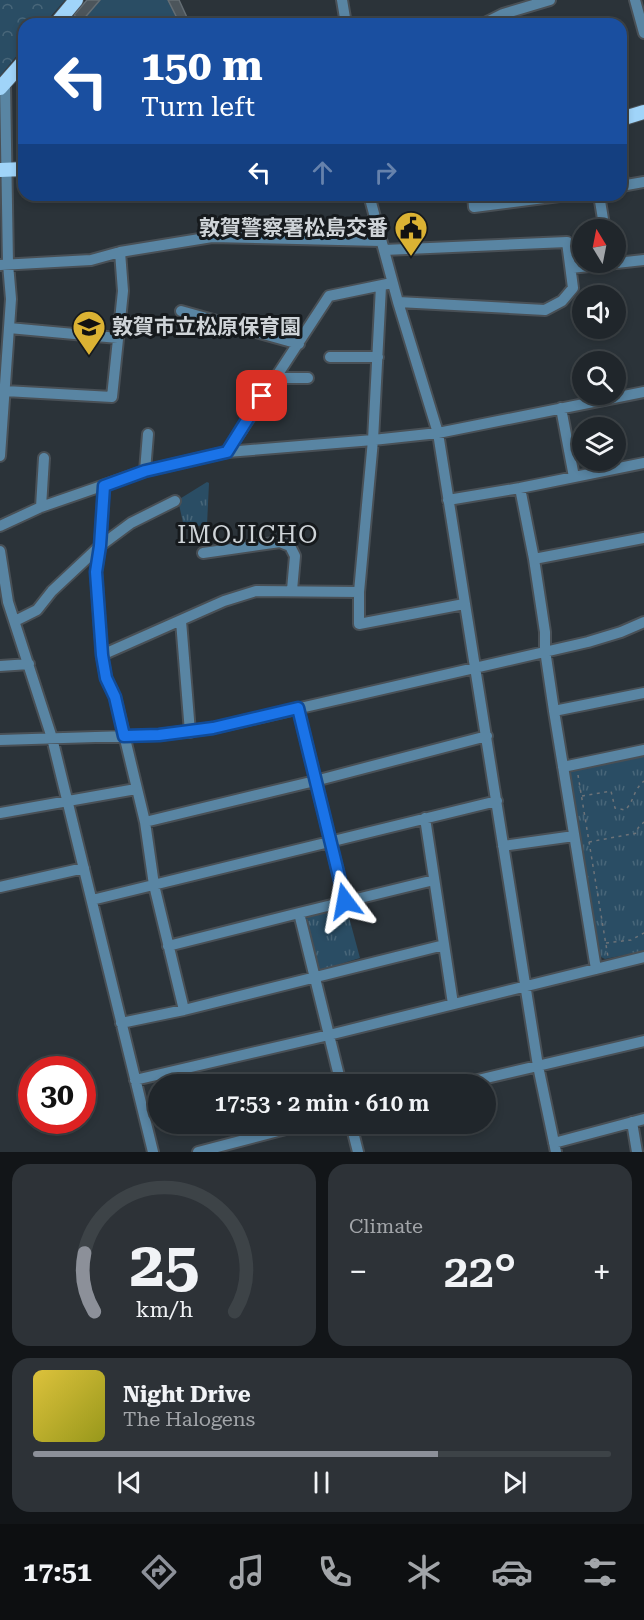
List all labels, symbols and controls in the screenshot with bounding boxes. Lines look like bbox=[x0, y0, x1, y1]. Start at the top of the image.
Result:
text: 150 m bbox=[141, 41, 263, 90]
icon: left bbox=[42, 42, 120, 120]
text: Turn left bbox=[141, 91, 255, 123]
icon: left bbox=[243, 156, 276, 189]
icon: ahead bbox=[306, 156, 339, 189]
icon: right bbox=[369, 156, 402, 189]
public building icon: 敦賀警察署松島交番 bbox=[393, 210, 429, 257]
place label: 敦賀警察署松島交番 bbox=[199, 216, 388, 240]
north arrow bbox=[572, 219, 626, 273]
map controls bbox=[572, 219, 626, 471]
button: sound bbox=[572, 285, 626, 339]
school or university icon: 敦賀市立松原保育園 bbox=[71, 309, 107, 356]
place label: 敦賀市立松原保育園 bbox=[112, 315, 301, 339]
button: search bbox=[572, 351, 626, 405]
pin bbox=[236, 370, 287, 421]
icon: arrive bbox=[245, 379, 278, 412]
button: layers bbox=[572, 417, 626, 471]
district label: IMOJICHO bbox=[177, 521, 319, 549]
position arrow bbox=[313, 869, 377, 933]
speed limit sign: 30 bbox=[18, 1056, 96, 1134]
text: 17:53 · 2 min · 610 m bbox=[215, 1091, 429, 1116]
text: Climate bbox=[349, 1214, 423, 1238]
text: 25 bbox=[129, 1228, 199, 1301]
text: 22° bbox=[444, 1245, 516, 1298]
text: − bbox=[349, 1252, 367, 1291]
text: + bbox=[593, 1252, 611, 1291]
text: km/h bbox=[135, 1297, 193, 1322]
text: Night Drive bbox=[123, 1382, 251, 1407]
text: The Halogens bbox=[123, 1407, 255, 1431]
icon: previous bbox=[113, 1466, 146, 1499]
icon: pause bbox=[305, 1466, 338, 1499]
icon: next bbox=[498, 1466, 531, 1499]
icon: directions bbox=[138, 1551, 180, 1593]
icon: music bbox=[226, 1551, 268, 1593]
icon: phone bbox=[314, 1551, 356, 1593]
icon: climate bbox=[403, 1551, 445, 1593]
icon: car bbox=[491, 1551, 533, 1593]
icon: filters bbox=[579, 1551, 621, 1593]
text: 17:51 bbox=[23, 1556, 92, 1588]

